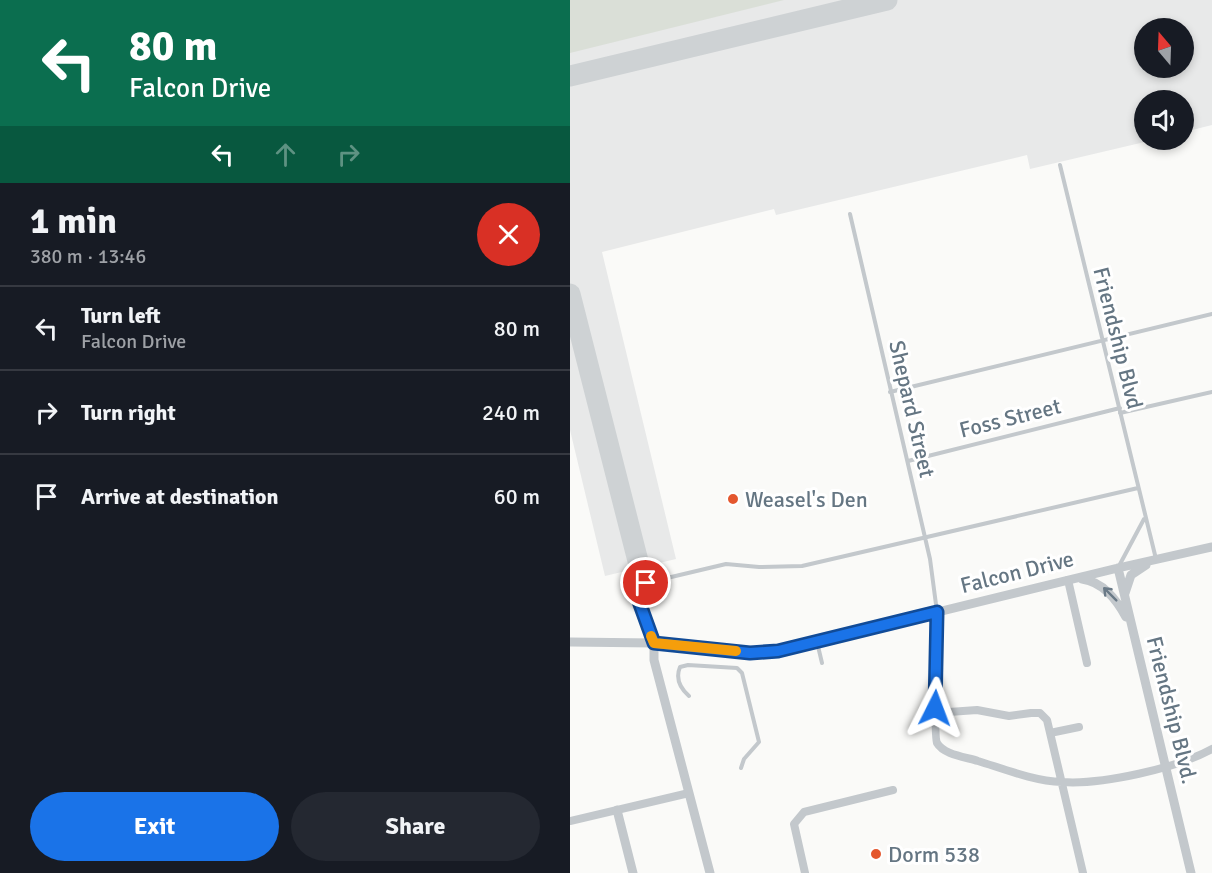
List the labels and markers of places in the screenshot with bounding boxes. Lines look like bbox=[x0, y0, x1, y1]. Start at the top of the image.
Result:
place label: Weasel's Den bbox=[745, 486, 868, 513]
marker: Weasel's Den bbox=[726, 492, 740, 506]
pin bbox=[620, 557, 671, 608]
place label: Dorm 538 bbox=[888, 841, 980, 868]
marker: Dorm 538 bbox=[869, 847, 883, 861]

